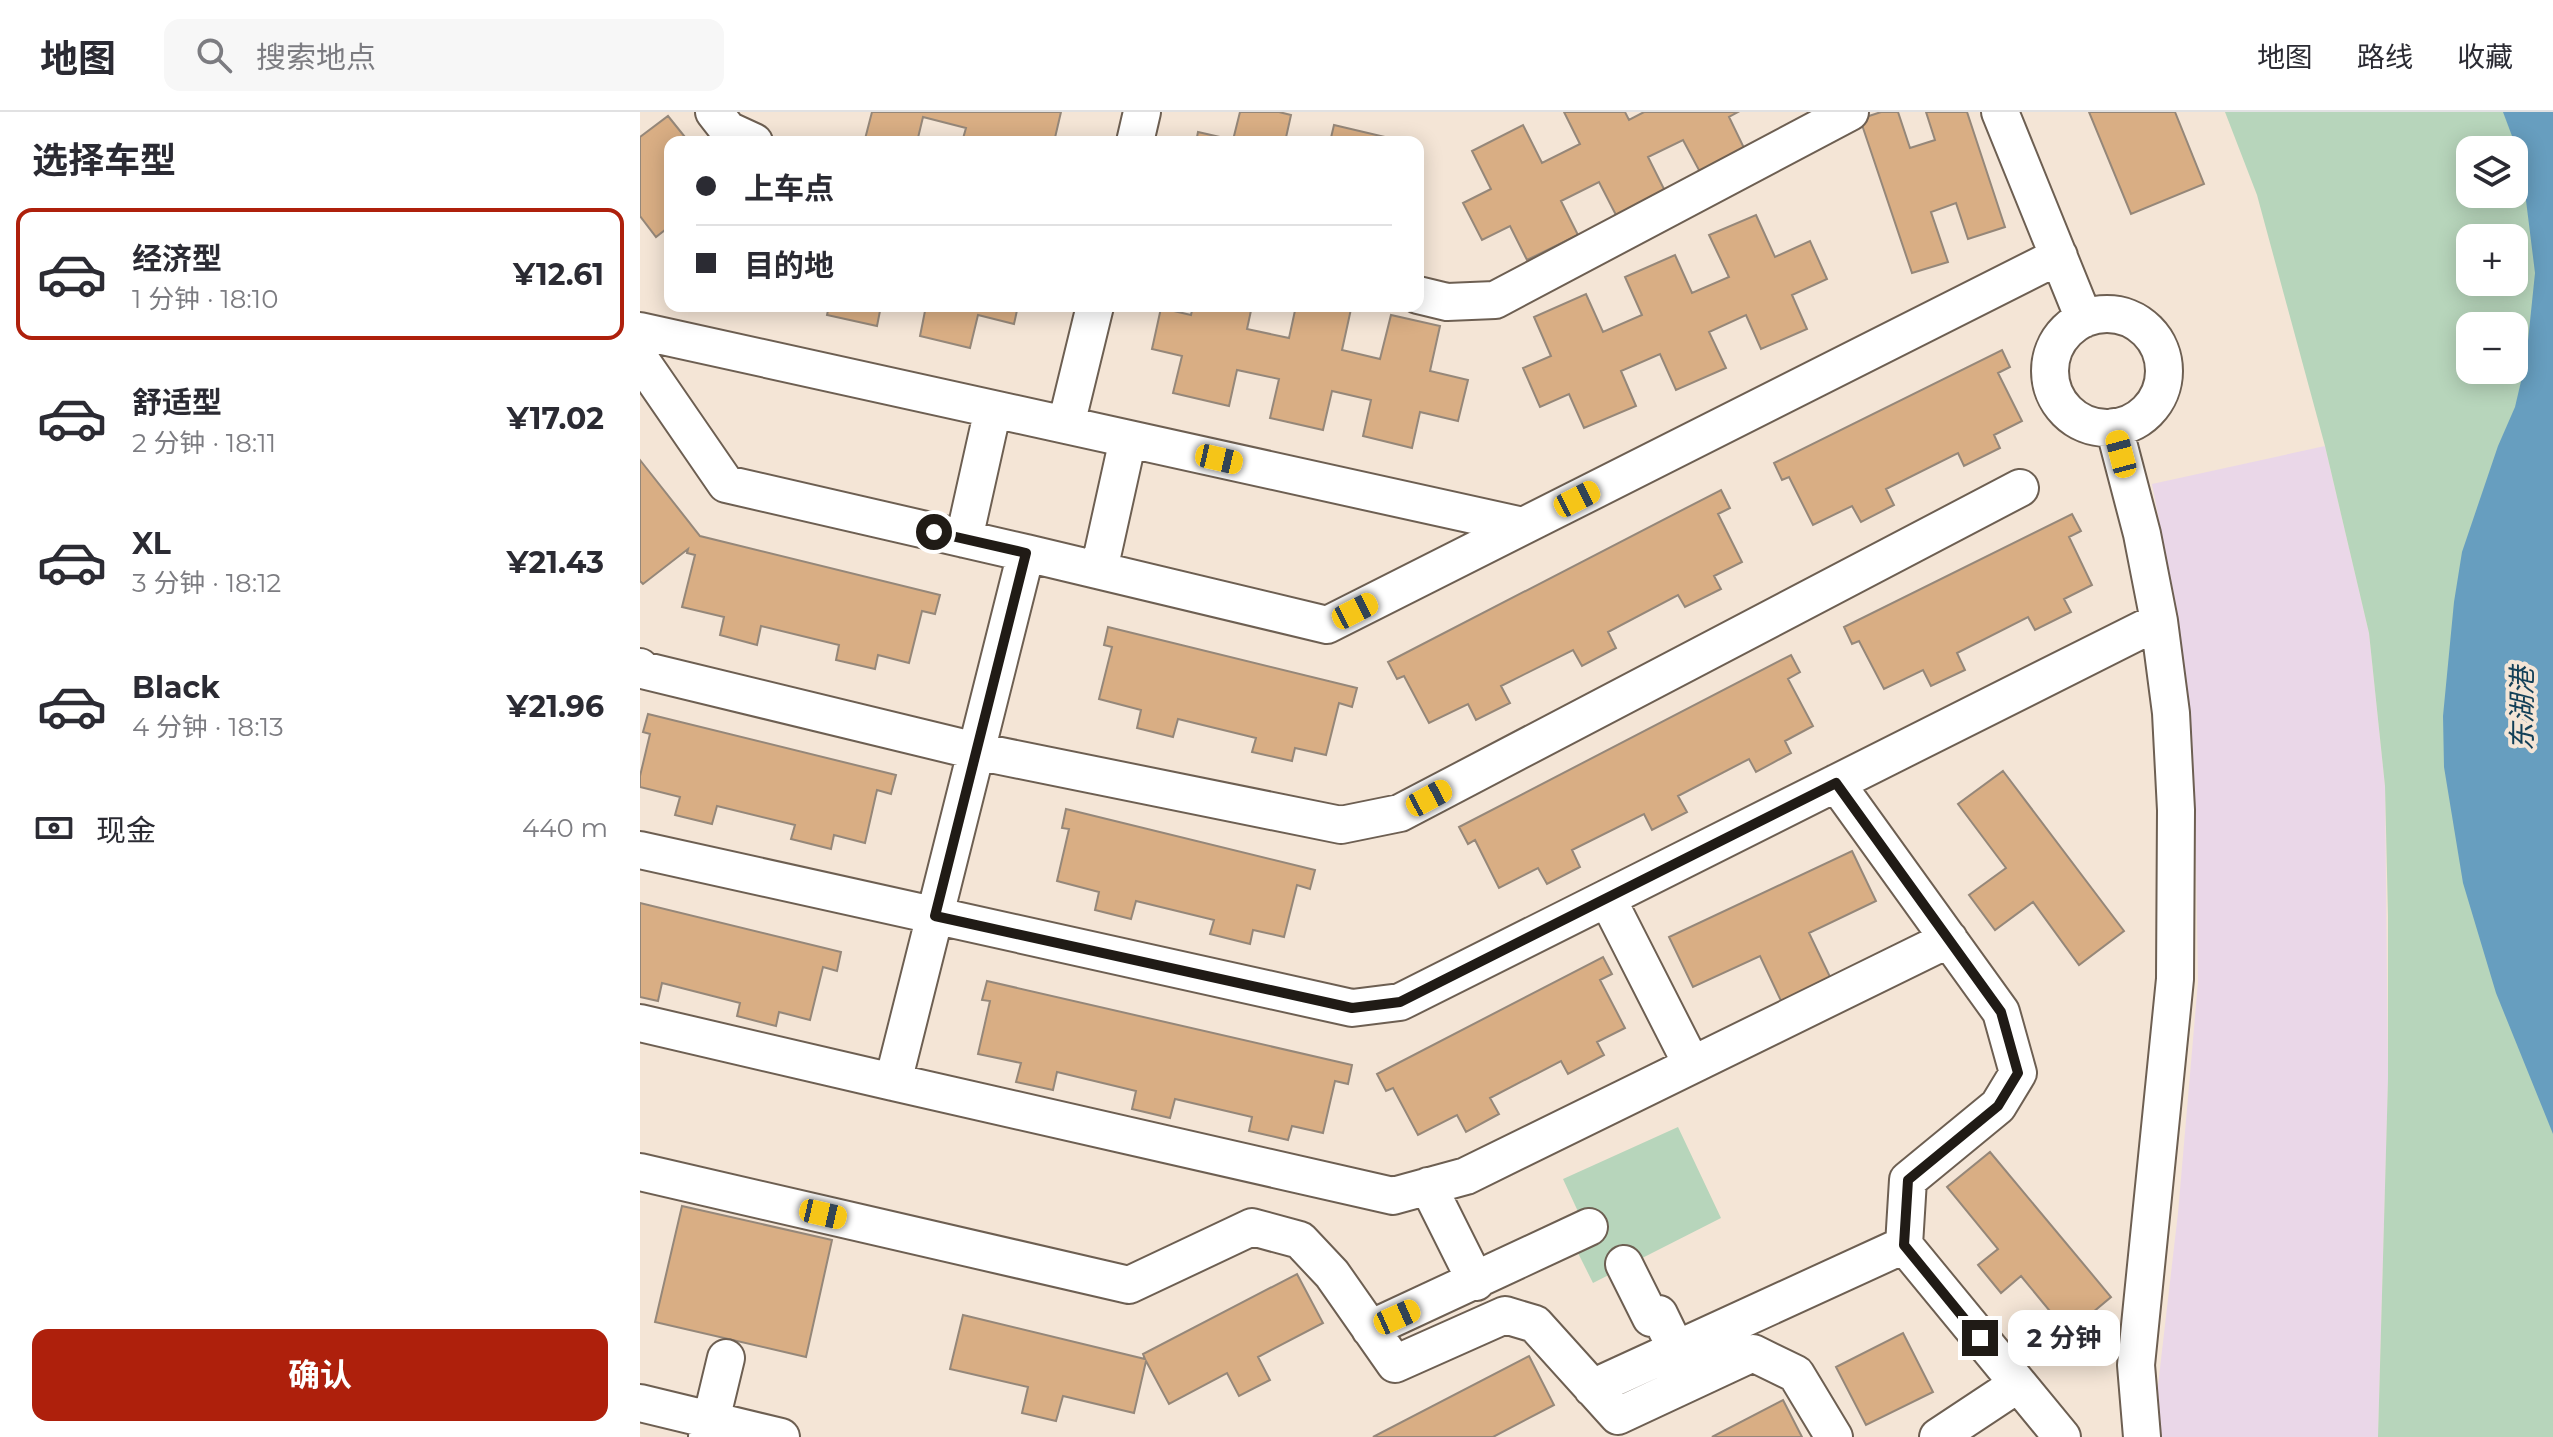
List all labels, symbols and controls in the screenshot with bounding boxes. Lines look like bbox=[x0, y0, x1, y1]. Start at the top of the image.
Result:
search box bbox=[164, 19, 724, 91]
icon: search bbox=[192, 33, 236, 77]
text: 地图 bbox=[40, 35, 116, 82]
text: 搜索地点 bbox=[256, 39, 376, 76]
text: 地图 bbox=[2257, 40, 2313, 74]
text: 路线 bbox=[2357, 40, 2413, 74]
text: 收藏 bbox=[2457, 40, 2513, 74]
map controls bbox=[2456, 136, 2528, 384]
button: layers bbox=[2456, 136, 2528, 208]
text: 选择车型 bbox=[32, 138, 176, 182]
text: 上车点 bbox=[744, 170, 834, 207]
button: + bbox=[2456, 224, 2528, 296]
icon: car bbox=[36, 238, 108, 310]
text: 经济型 bbox=[132, 240, 222, 277]
text: 目的地 bbox=[744, 247, 834, 284]
text: ¥12.61 bbox=[513, 256, 604, 293]
text: 1 分钟 · 18:10 bbox=[132, 283, 278, 315]
button: − bbox=[2456, 312, 2528, 384]
icon: car bbox=[36, 382, 108, 454]
text: 舒适型 bbox=[132, 384, 222, 421]
text: ¥17.02 bbox=[507, 400, 604, 437]
text: 2 分钟 · 18:11 bbox=[132, 427, 276, 459]
car bbox=[2103, 428, 2139, 480]
car bbox=[1193, 442, 1245, 476]
car bbox=[1550, 477, 1604, 521]
route start bbox=[916, 514, 952, 550]
text: XL bbox=[132, 525, 171, 562]
icon: car bbox=[36, 526, 108, 598]
text: ¥21.43 bbox=[506, 544, 604, 581]
text: 3 分钟 · 18:12 bbox=[132, 567, 281, 599]
car bbox=[1328, 589, 1382, 633]
water label: 东湖港 bbox=[2505, 663, 2539, 751]
text: Black bbox=[132, 669, 220, 706]
icon: car bbox=[36, 670, 108, 742]
text: ¥21.96 bbox=[506, 688, 604, 725]
text: 4 分钟 · 18:13 bbox=[132, 711, 284, 743]
car bbox=[1402, 776, 1456, 820]
icon: cash bbox=[32, 806, 76, 850]
text: 现金 bbox=[96, 812, 156, 849]
text: 440 m bbox=[522, 812, 608, 844]
car bbox=[797, 1197, 849, 1231]
car bbox=[1370, 1296, 1424, 1338]
callout: 2 分钟 bbox=[2008, 1310, 2120, 1366]
route end bbox=[1962, 1320, 1998, 1356]
text: 2 分钟 bbox=[2027, 1322, 2101, 1354]
button: 确认 bbox=[32, 1329, 608, 1421]

